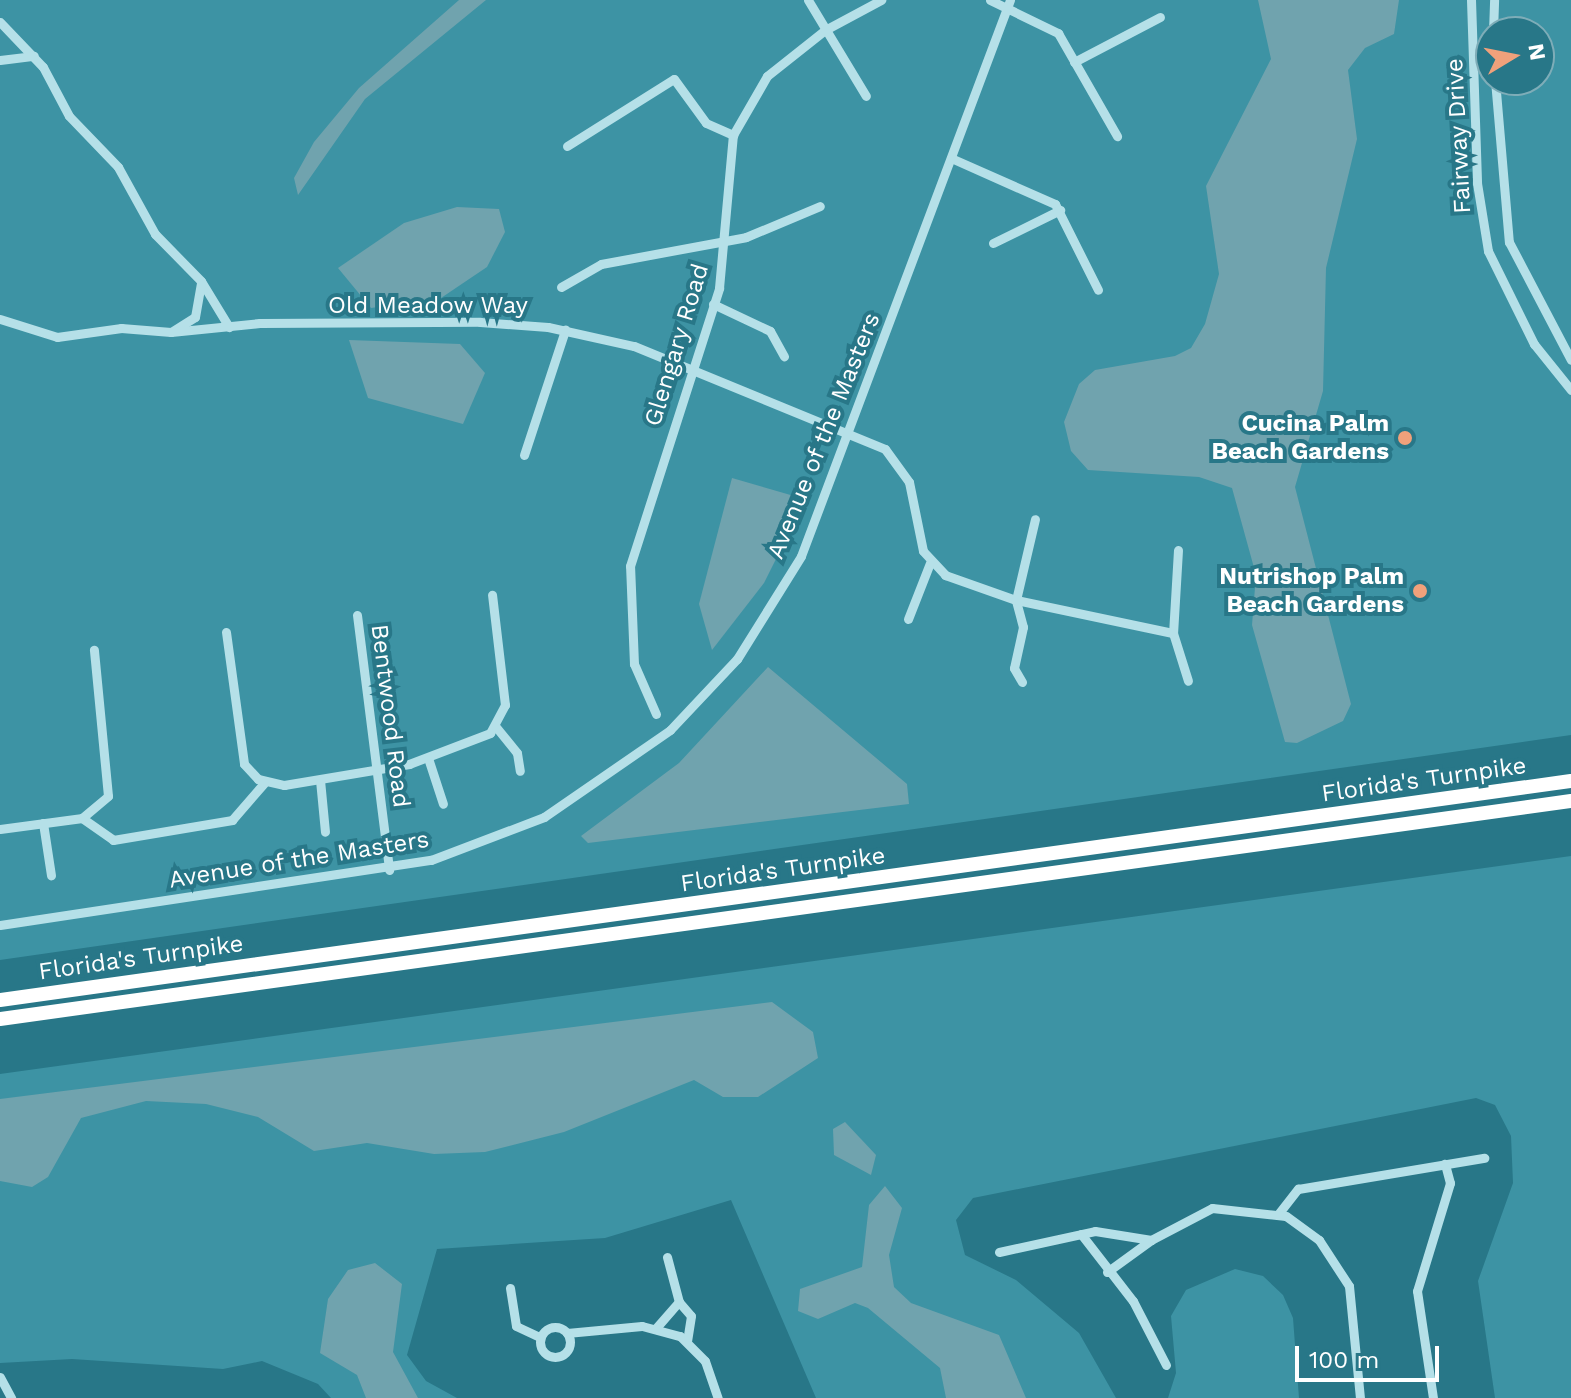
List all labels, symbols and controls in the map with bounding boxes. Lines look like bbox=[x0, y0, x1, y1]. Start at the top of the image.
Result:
north arrow bbox=[1475, 16, 1555, 96]
text: N bbox=[1523, 42, 1551, 62]
street label: Fairway Drive bbox=[1441, 57, 1477, 215]
street label: Glengary Road bbox=[639, 260, 715, 430]
street label: Old Meadow Way bbox=[328, 292, 528, 320]
street label: Avenue of the Masters bbox=[761, 308, 887, 564]
place label: Cucina Palm Beach Gardens bbox=[1211, 410, 1389, 466]
marker: Cucina Palm Beach Gardens bbox=[1396, 429, 1414, 447]
place label: Nutrishop Palm Beach Gardens bbox=[1219, 563, 1404, 619]
marker: Nutrishop Palm Beach Gardens bbox=[1411, 582, 1429, 600]
street label: Bentwood Road bbox=[364, 623, 416, 809]
street label: Florida's Turnpike bbox=[1319, 751, 1529, 809]
street label: Avenue of the Masters bbox=[166, 825, 432, 895]
street label: Florida's Turnpike bbox=[678, 841, 888, 899]
street label: Florida's Turnpike bbox=[36, 929, 246, 987]
scale bar bbox=[1299, 1330, 1443, 1380]
text: 100 m bbox=[1309, 1346, 1379, 1374]

